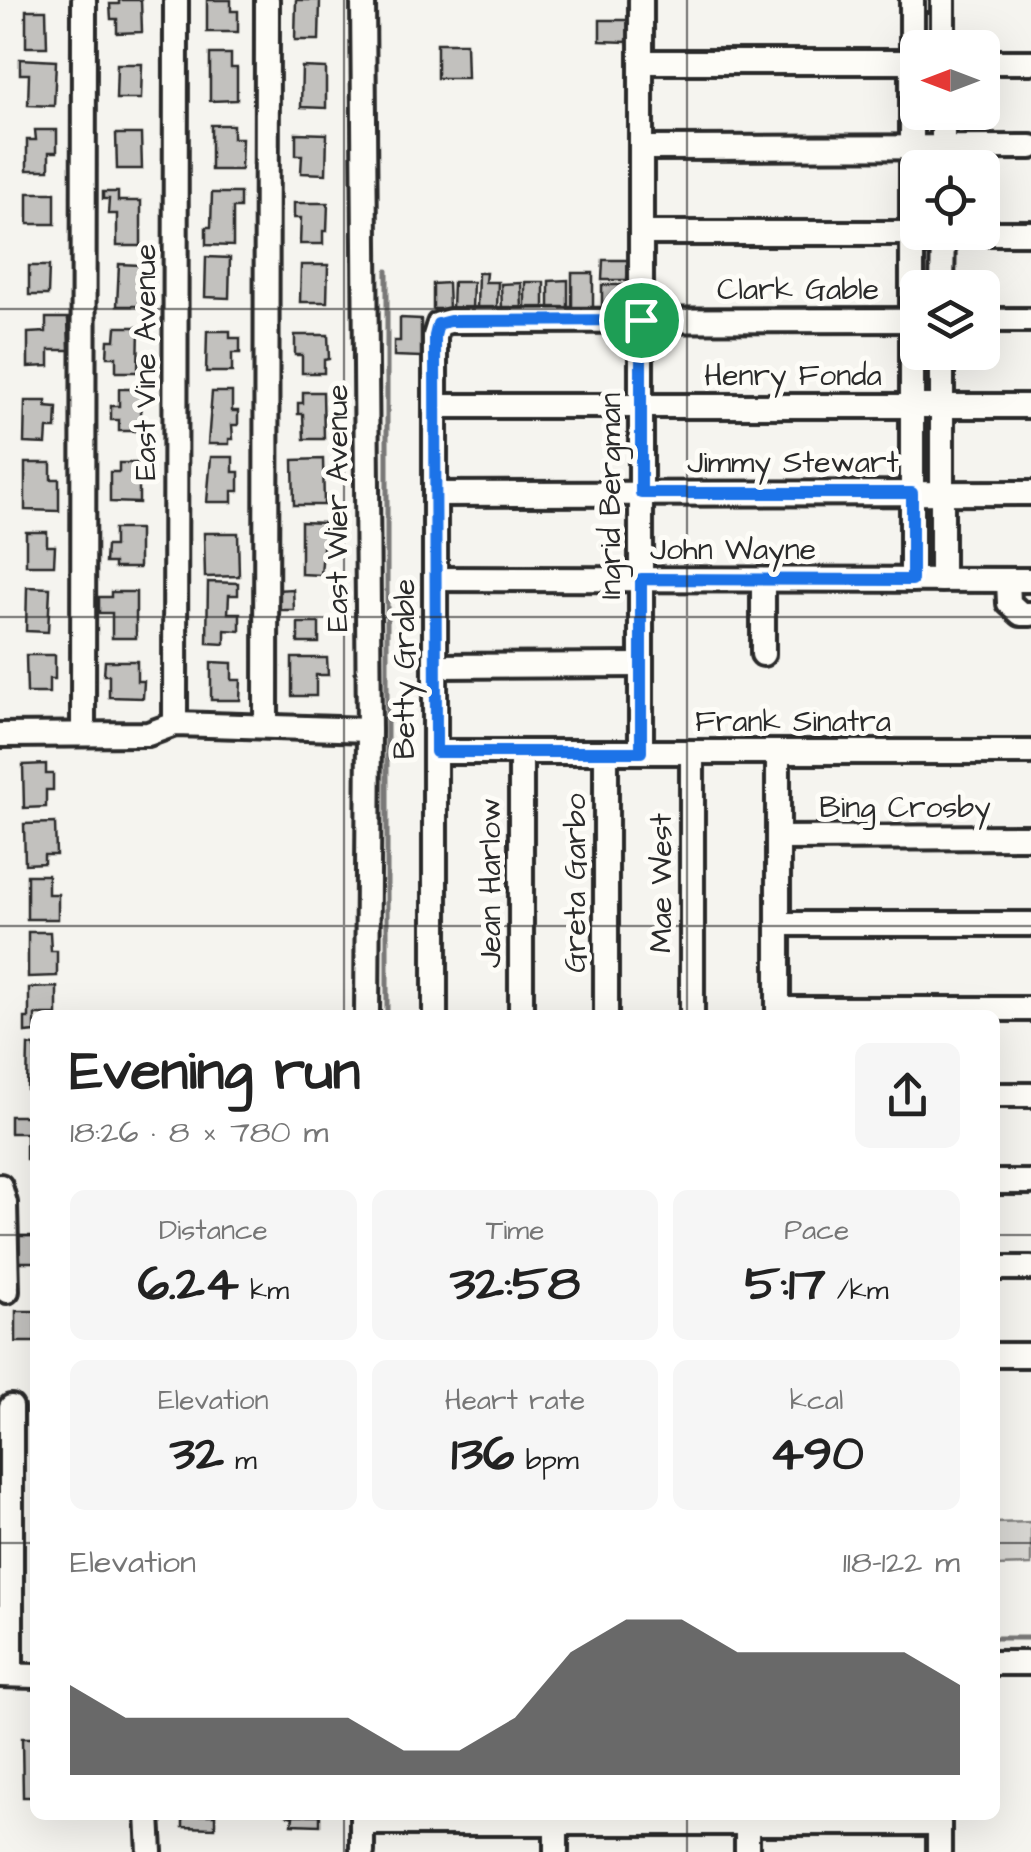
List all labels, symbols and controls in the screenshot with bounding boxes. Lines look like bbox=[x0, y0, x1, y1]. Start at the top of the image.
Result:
north arrow bbox=[900, 30, 1000, 130]
map controls bbox=[900, 30, 1000, 370]
button: locate bbox=[900, 150, 1000, 250]
street label: East Vine Avenue bbox=[125, 244, 167, 480]
street label: Clark Gable bbox=[717, 269, 879, 311]
button: layers bbox=[900, 270, 1000, 370]
pin bbox=[599, 278, 684, 363]
icon: arrive bbox=[614, 293, 669, 348]
street label: Henry Fonda bbox=[704, 355, 882, 398]
street label: East Wier Avenue bbox=[317, 384, 359, 632]
street label: Ingrid Bergman bbox=[590, 393, 633, 599]
street label: Jimmy Stewart bbox=[687, 442, 899, 485]
street label: John Wayne bbox=[650, 529, 816, 572]
street label: Betty Grable bbox=[384, 579, 427, 759]
street label: Frank Sinatra bbox=[695, 701, 891, 743]
street label: Bing Crosby bbox=[819, 787, 991, 830]
street label: Greta Garbo bbox=[555, 793, 597, 973]
street label: Jean Harlow bbox=[470, 798, 512, 968]
street label: Mae West bbox=[641, 813, 683, 953]
text: Evening run bbox=[70, 1034, 360, 1110]
button: share bbox=[855, 1043, 960, 1148]
text: 18:26 · 8 × 780 m bbox=[70, 1110, 328, 1155]
text: Distance bbox=[159, 1211, 268, 1250]
text: Time bbox=[486, 1211, 544, 1250]
text: Pace bbox=[784, 1211, 849, 1250]
text: 6.24 bbox=[138, 1250, 239, 1319]
text: 32:58 bbox=[450, 1250, 580, 1319]
text: 5:17 bbox=[745, 1250, 826, 1319]
text: km bbox=[239, 1271, 289, 1310]
text: /km bbox=[826, 1271, 889, 1310]
text: Elevation bbox=[158, 1381, 268, 1420]
text: Heart rate bbox=[445, 1381, 585, 1420]
text: kcal bbox=[790, 1381, 843, 1420]
text: 32 bbox=[170, 1420, 224, 1489]
text: 136 bbox=[451, 1420, 514, 1489]
text: 490 bbox=[770, 1420, 864, 1489]
text: m bbox=[224, 1441, 257, 1480]
text: bpm bbox=[514, 1441, 579, 1480]
text: Elevation bbox=[70, 1540, 196, 1585]
text: 118–122 m bbox=[843, 1540, 960, 1585]

